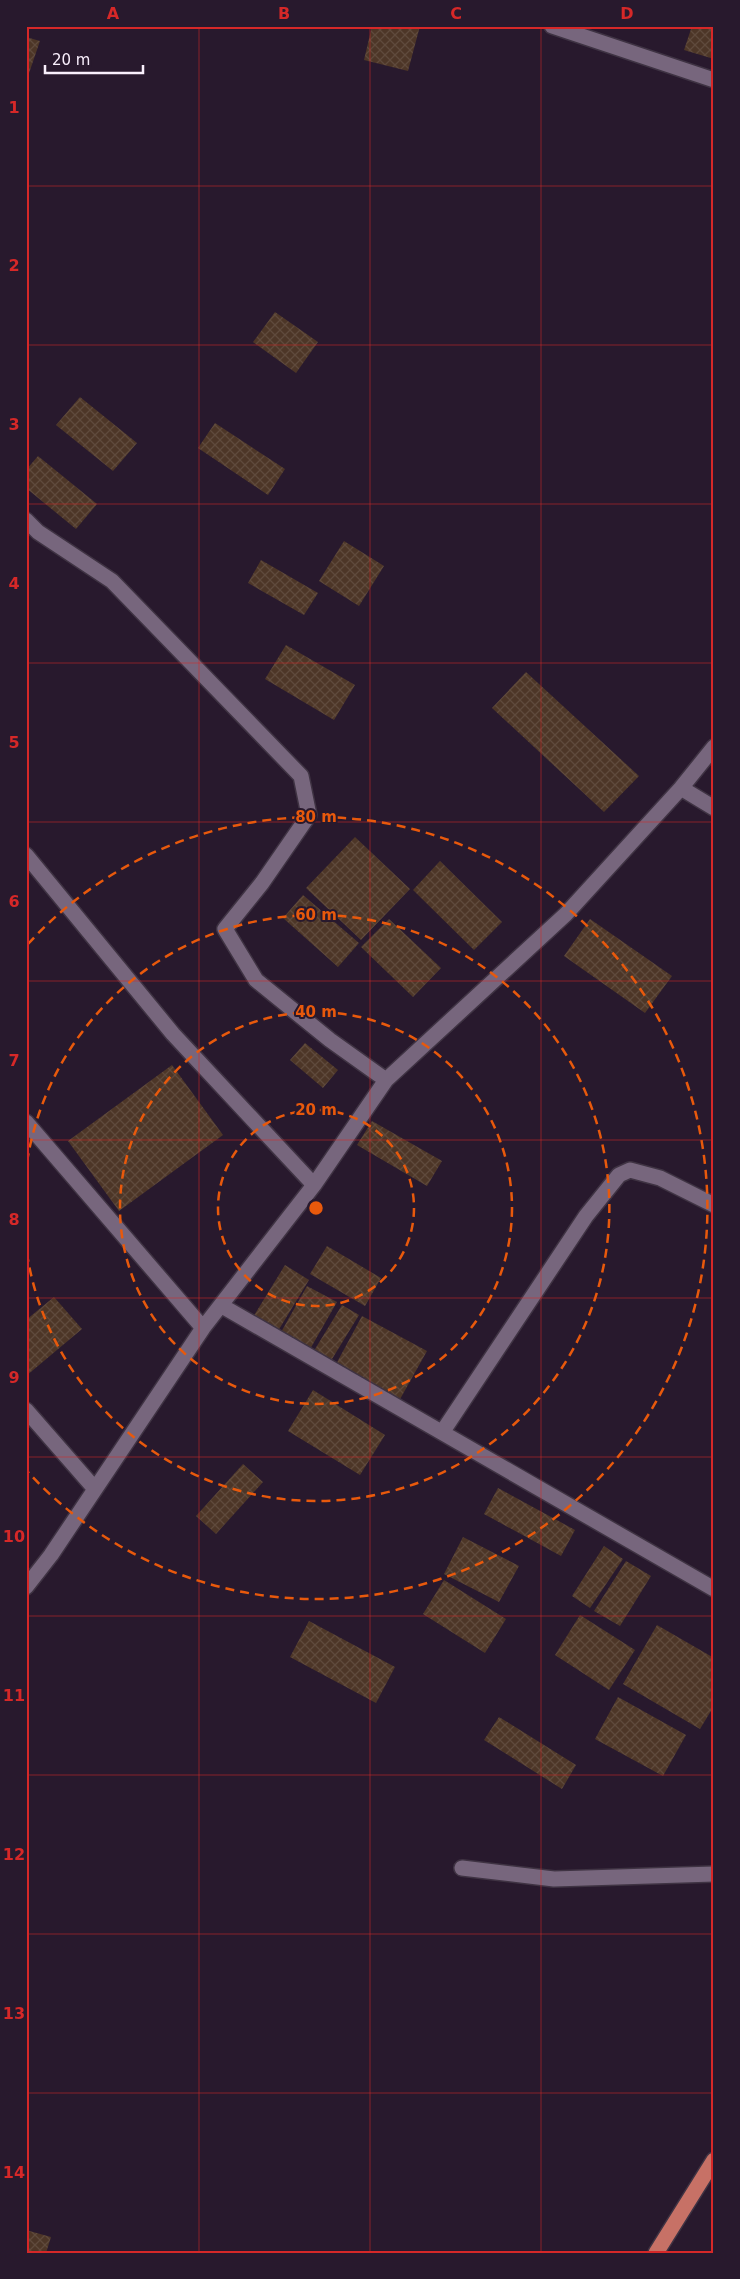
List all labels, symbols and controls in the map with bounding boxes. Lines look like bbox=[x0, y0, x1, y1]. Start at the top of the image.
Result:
text: A bbox=[107, 4, 120, 23]
text: B bbox=[278, 4, 290, 23]
text: C bbox=[450, 4, 462, 23]
text: D bbox=[620, 4, 634, 23]
scale bar bbox=[45, 42, 142, 74]
text: 20 m bbox=[52, 51, 90, 69]
text: 1 bbox=[8, 98, 20, 117]
text: 2 bbox=[8, 256, 20, 275]
text: 3 bbox=[8, 415, 20, 434]
text: 4 bbox=[8, 574, 20, 593]
text: 5 bbox=[8, 733, 20, 752]
text: 80 m bbox=[295, 808, 337, 826]
text: 6 bbox=[8, 892, 20, 911]
text: 60 m bbox=[295, 906, 337, 924]
text: 40 m bbox=[295, 1003, 337, 1021]
text: 7 bbox=[8, 1051, 20, 1070]
text: 20 m bbox=[295, 1101, 337, 1119]
centre of rings bbox=[307, 1199, 325, 1217]
text: 8 bbox=[8, 1210, 20, 1229]
text: 9 bbox=[8, 1368, 20, 1387]
text: 10 bbox=[3, 1527, 25, 1546]
text: 11 bbox=[3, 1686, 25, 1705]
text: 12 bbox=[3, 1845, 25, 1864]
text: 13 bbox=[3, 2004, 25, 2023]
text: 14 bbox=[3, 2163, 25, 2182]

